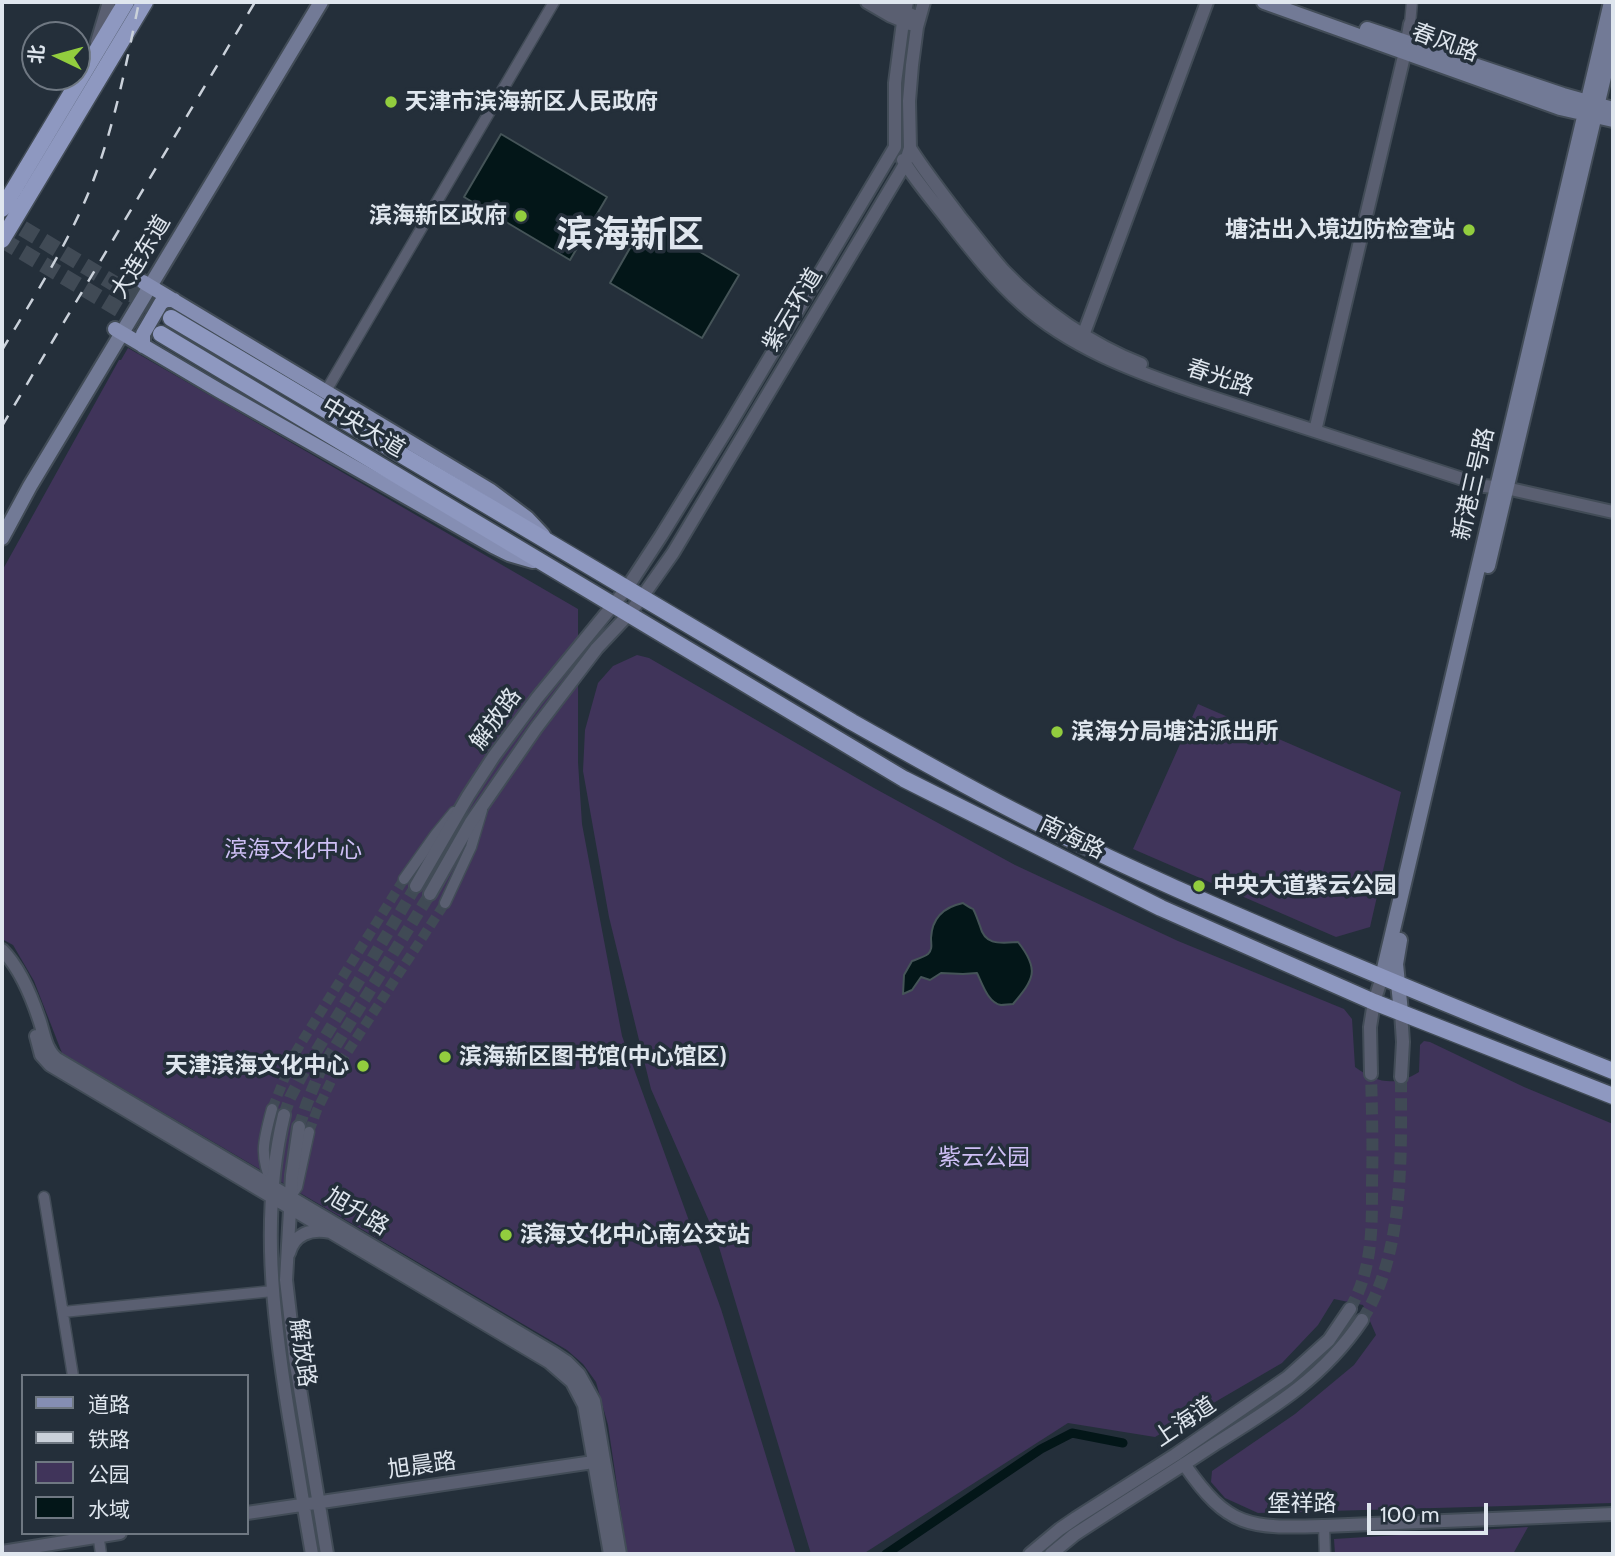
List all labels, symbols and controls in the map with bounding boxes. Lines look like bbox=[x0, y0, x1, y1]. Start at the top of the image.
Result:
street label: 春风路 bbox=[1408, 18, 1482, 68]
north arrow bbox=[21, 21, 91, 91]
text: 北 bbox=[24, 44, 49, 65]
place label: 天津市滨海新区人民政府 bbox=[405, 88, 658, 116]
marker: 天津市滨海新区人民政府 bbox=[383, 94, 399, 110]
place label: 滨海新区政府 bbox=[369, 202, 507, 230]
marker: 滨海新区政府 bbox=[513, 208, 529, 224]
street label: 大连东道 bbox=[105, 210, 177, 304]
district label: 滨海新区 bbox=[556, 214, 704, 258]
place label: 塘沽出入境边防检查站 bbox=[1225, 216, 1455, 244]
marker: 塘沽出入境边防检查站 bbox=[1461, 222, 1477, 238]
street label: 紫云环道 bbox=[757, 263, 829, 357]
street label: 春光路 bbox=[1183, 354, 1257, 402]
street label: 中央大道 bbox=[316, 392, 410, 464]
street label: 新港三号路 bbox=[1448, 425, 1500, 543]
street label: 解放路 bbox=[465, 683, 527, 755]
place label: 滨海分局塘沽派出所 bbox=[1071, 718, 1278, 746]
marker: 滨海分局塘沽派出所 bbox=[1049, 724, 1065, 740]
street label: 南海路 bbox=[1035, 810, 1109, 866]
park label: 滨海文化中心 bbox=[224, 836, 362, 864]
place label: 中央大道紫云公园 bbox=[1213, 872, 1397, 900]
marker: 中央大道紫云公园 bbox=[1191, 878, 1207, 894]
place label: 滨海新区图书馆(中心馆区) bbox=[459, 1043, 727, 1071]
marker: 滨海新区图书馆(中心馆区) bbox=[437, 1049, 453, 1065]
place label: 天津滨海文化中心 bbox=[165, 1052, 349, 1080]
marker: 天津滨海文化中心 bbox=[355, 1058, 371, 1074]
park label: 紫云公园 bbox=[938, 1144, 1030, 1172]
street label: 旭升路 bbox=[320, 1182, 394, 1242]
place label: 滨海文化中心南公交站 bbox=[520, 1221, 750, 1249]
marker: 滨海文化中心南公交站 bbox=[498, 1227, 514, 1243]
street label: 解放路 bbox=[284, 1317, 320, 1389]
legend bbox=[21, 1374, 248, 1535]
street label: 上海道 bbox=[1149, 1391, 1221, 1453]
text: 道路 bbox=[88, 1392, 130, 1417]
text: 铁路 bbox=[88, 1427, 130, 1452]
street label: 旭晨路 bbox=[386, 1448, 458, 1484]
text: 公园 bbox=[88, 1462, 130, 1487]
street label: 堡祥路 bbox=[1268, 1490, 1336, 1518]
scale bar bbox=[1370, 1490, 1491, 1534]
text: 水域 bbox=[88, 1497, 130, 1522]
text: 100 m bbox=[1380, 1502, 1439, 1527]

